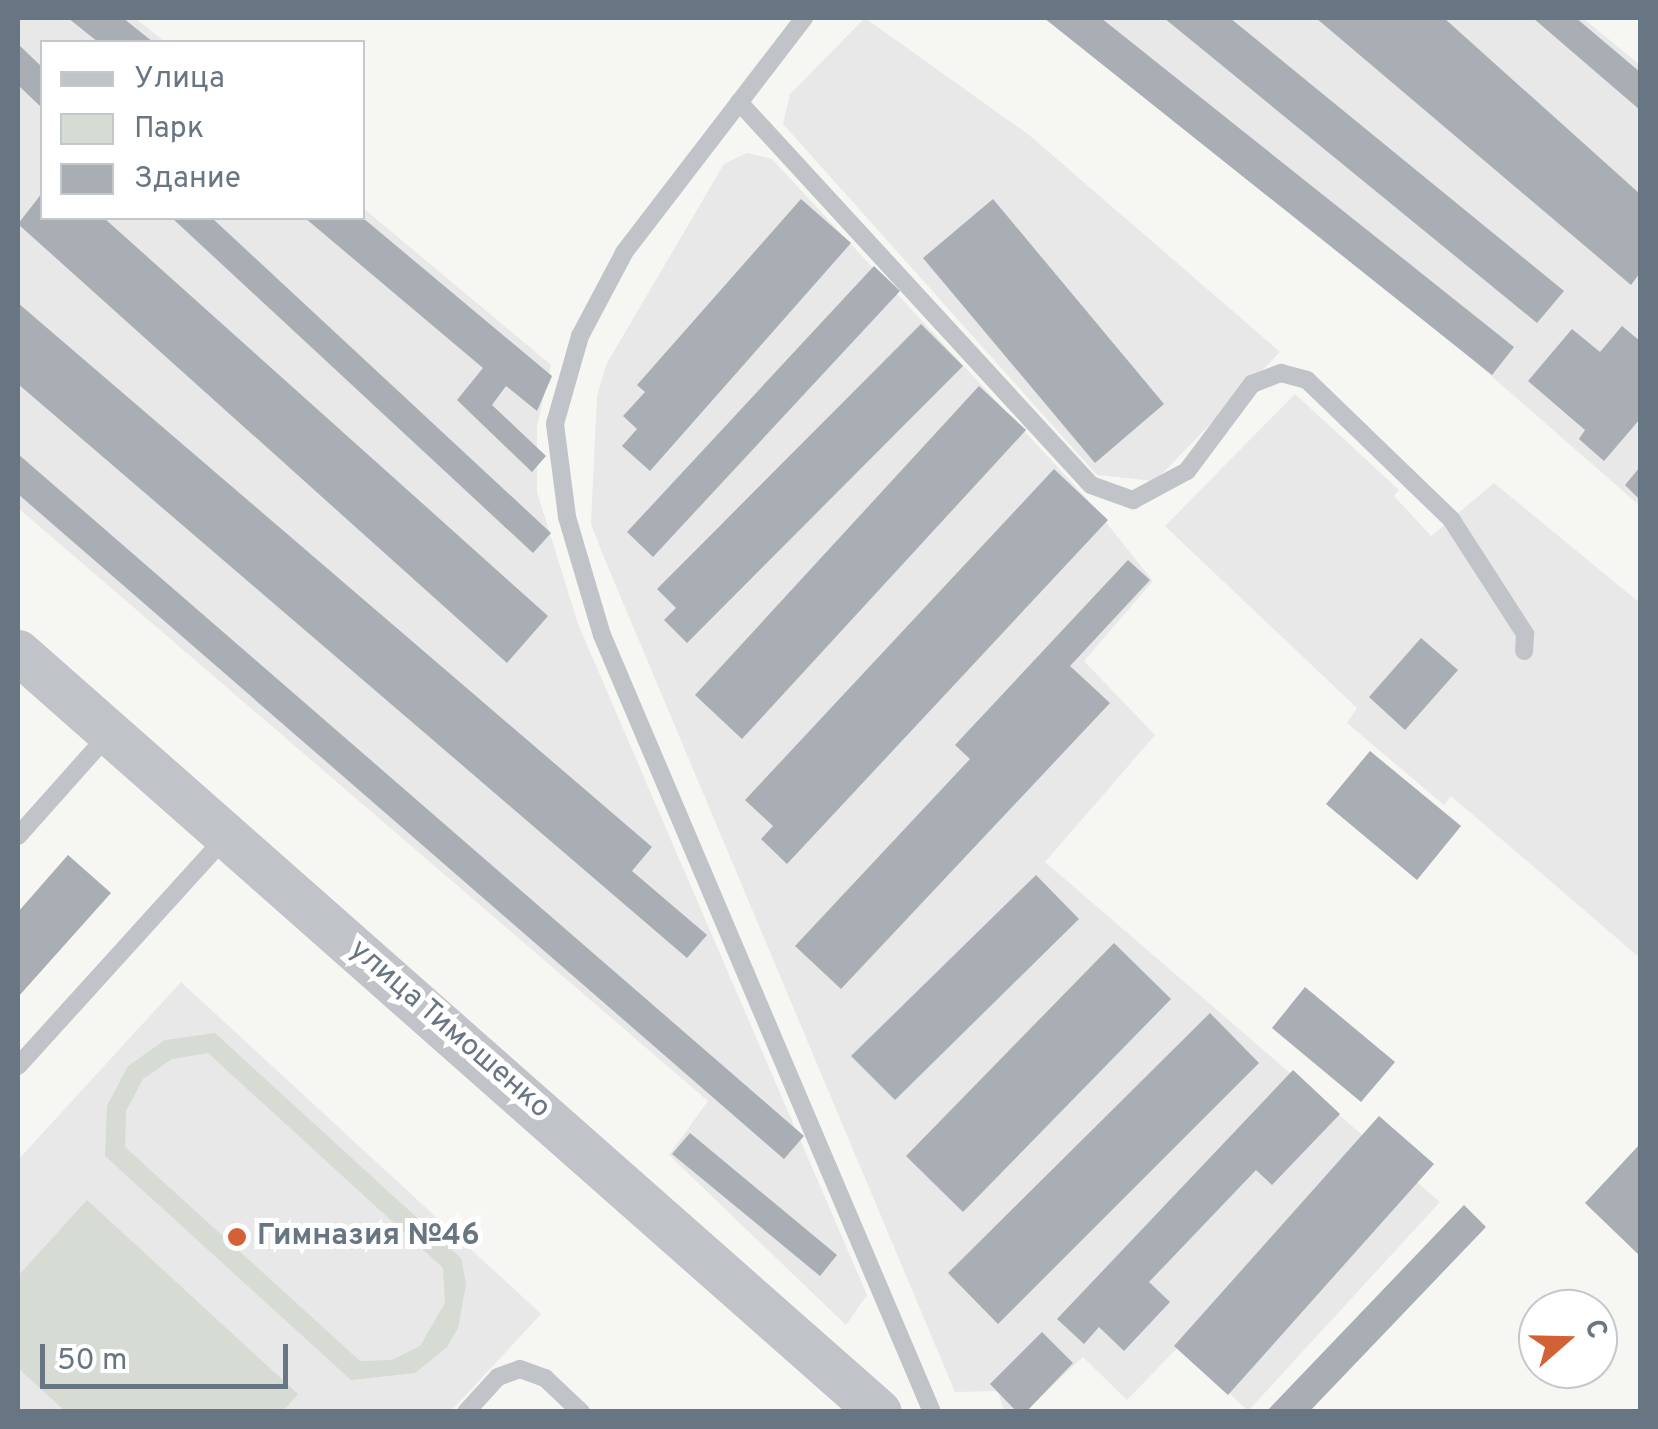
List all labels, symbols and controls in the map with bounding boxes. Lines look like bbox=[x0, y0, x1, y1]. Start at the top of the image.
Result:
legend bbox=[40, 40, 365, 220]
text: Улица bbox=[134, 61, 225, 98]
text: Парк bbox=[134, 111, 204, 148]
text: Здание bbox=[134, 161, 241, 198]
street label: улица Тимошенко bbox=[341, 933, 557, 1127]
place label: Гимназия №46 bbox=[257, 1219, 480, 1255]
marker: Гимназия №46 bbox=[226, 1226, 248, 1248]
north arrow bbox=[1518, 1289, 1618, 1389]
text: С bbox=[1574, 1315, 1614, 1344]
scale bar bbox=[45, 1324, 292, 1386]
text: 50 m bbox=[57, 1343, 127, 1380]

